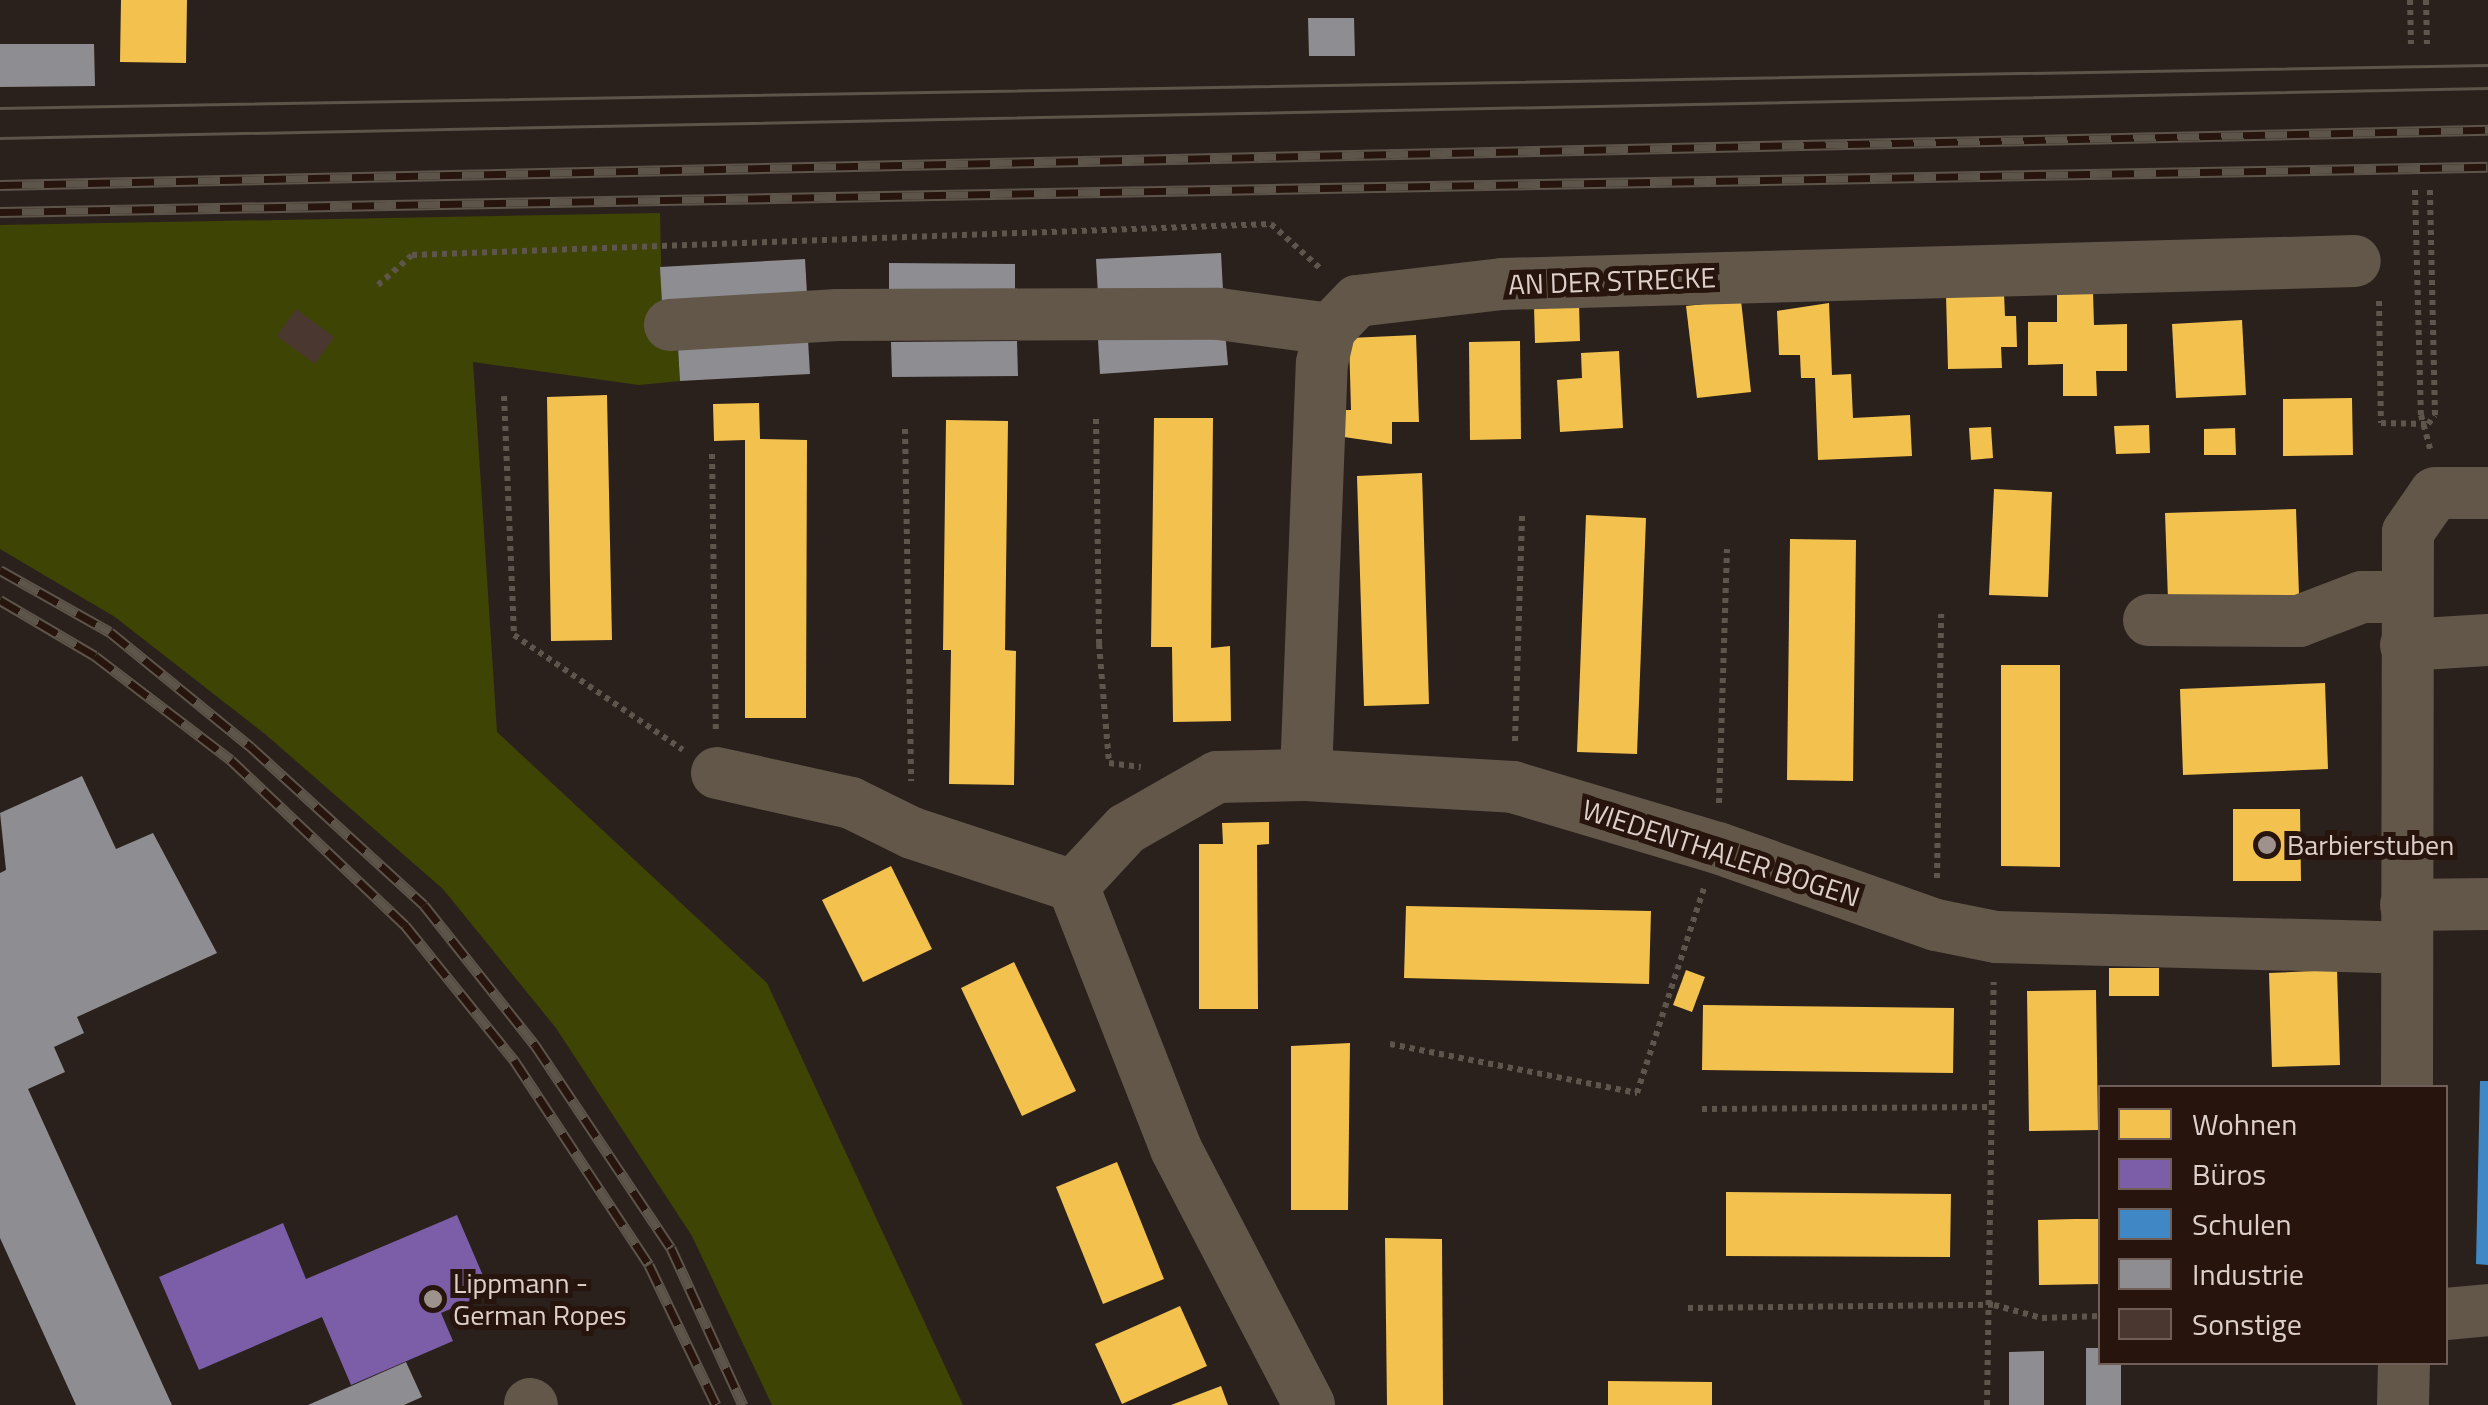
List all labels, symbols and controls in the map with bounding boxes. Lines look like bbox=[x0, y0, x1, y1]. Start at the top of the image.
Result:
street label: AN DER STRECKE bbox=[1508, 261, 1716, 301]
street label: WIEDENTHALER BOGEN bbox=[1578, 792, 1864, 914]
place label: Barbierstuben bbox=[2287, 828, 2454, 862]
marker: Barbierstuben bbox=[2256, 834, 2278, 856]
legend bbox=[2098, 1085, 2448, 1365]
text: Wohnen bbox=[2192, 1101, 2297, 1147]
text: Büros bbox=[2192, 1151, 2266, 1197]
text: Schulen bbox=[2192, 1201, 2292, 1247]
text: Industrie bbox=[2192, 1251, 2304, 1297]
place label: Lippmann - German Ropes bbox=[453, 1266, 626, 1332]
marker: Lippmann - German Ropes bbox=[422, 1288, 444, 1310]
text: Sonstige bbox=[2192, 1301, 2302, 1347]

